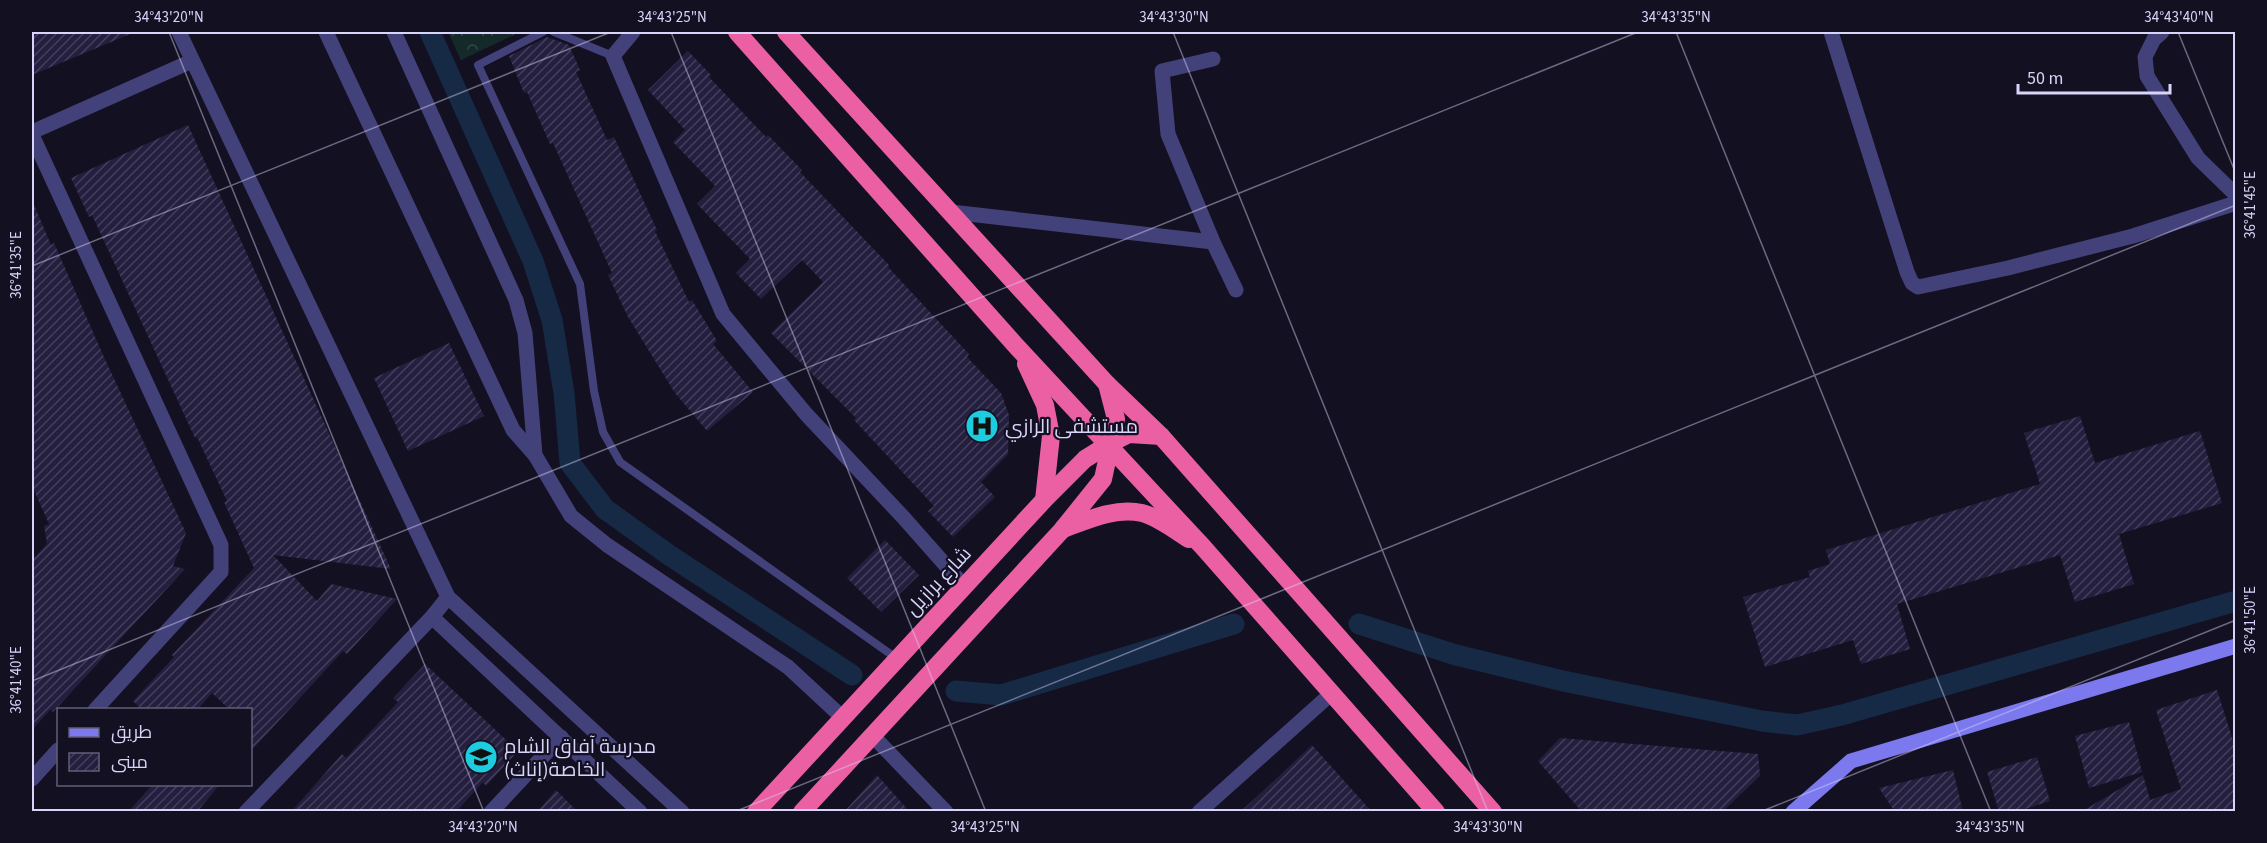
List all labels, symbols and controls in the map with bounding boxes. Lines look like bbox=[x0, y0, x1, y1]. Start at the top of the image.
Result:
text: 34°43'20"N bbox=[134, 7, 204, 28]
text: 34°43'25"N bbox=[637, 7, 707, 28]
text: 34°43'30"N bbox=[1139, 7, 1209, 28]
text: 34°43'35"N bbox=[1641, 7, 1711, 28]
text: 34°43'40"N bbox=[2144, 7, 2214, 28]
scale bar bbox=[2018, 57, 2170, 95]
text: 50 m bbox=[2027, 66, 2063, 91]
text: 36°41'45"E bbox=[2240, 171, 2261, 239]
text: 36°41'35"E bbox=[6, 231, 27, 299]
hospital icon: مستشفى الرازي bbox=[964, 408, 1000, 444]
place label: مستشفى الرازي bbox=[1005, 413, 1138, 442]
street label: شارع برازيل bbox=[899, 541, 978, 623]
text: 36°41'50"E bbox=[2240, 586, 2261, 654]
text: 36°41'40"E bbox=[6, 646, 27, 714]
legend bbox=[57, 708, 252, 786]
text: طريق bbox=[111, 720, 152, 745]
place label: مدرسة آفاق الشام الخاصة(إناث) bbox=[504, 733, 656, 784]
school or university icon: مدرسة آفاق الشام الخاصة(إناث) bbox=[463, 739, 499, 775]
text: مبنى bbox=[111, 750, 148, 775]
text: 34°43'20"N bbox=[448, 817, 518, 838]
text: 34°43'25"N bbox=[950, 817, 1020, 838]
text: 34°43'30"N bbox=[1453, 817, 1523, 838]
text: 34°43'35"N bbox=[1955, 817, 2025, 838]

